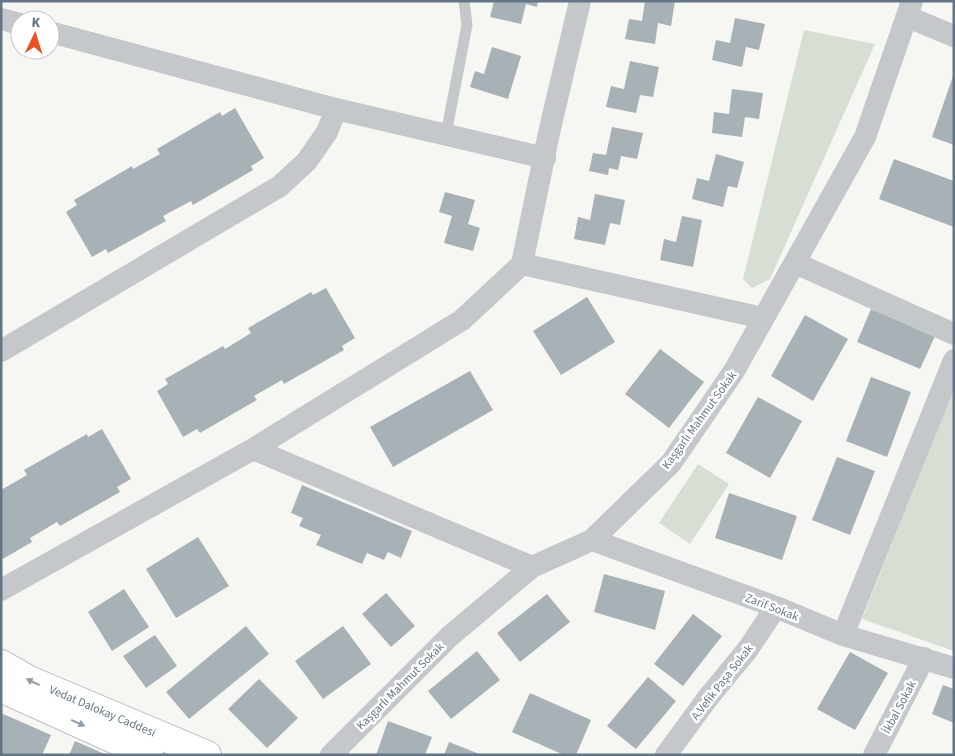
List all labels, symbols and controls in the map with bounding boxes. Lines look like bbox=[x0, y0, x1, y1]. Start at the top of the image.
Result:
north arrow bbox=[10, 10, 60, 60]
text: K bbox=[31, 13, 41, 33]
street label: Kaşgarlı Mahmut Sokak bbox=[658, 368, 741, 473]
street label: Zarif Sokak bbox=[743, 589, 801, 625]
street label: Kaşgarlı Mahmut Sokak bbox=[353, 639, 448, 734]
street label: A.Vefik Paşa Sokak bbox=[687, 641, 757, 724]
one-way arrow bbox=[26, 677, 40, 685]
street label: İkbal Sokak bbox=[878, 678, 921, 737]
street label: Vedat Dalokay Caddesi bbox=[46, 681, 158, 741]
one-way arrow bbox=[71, 719, 85, 727]

